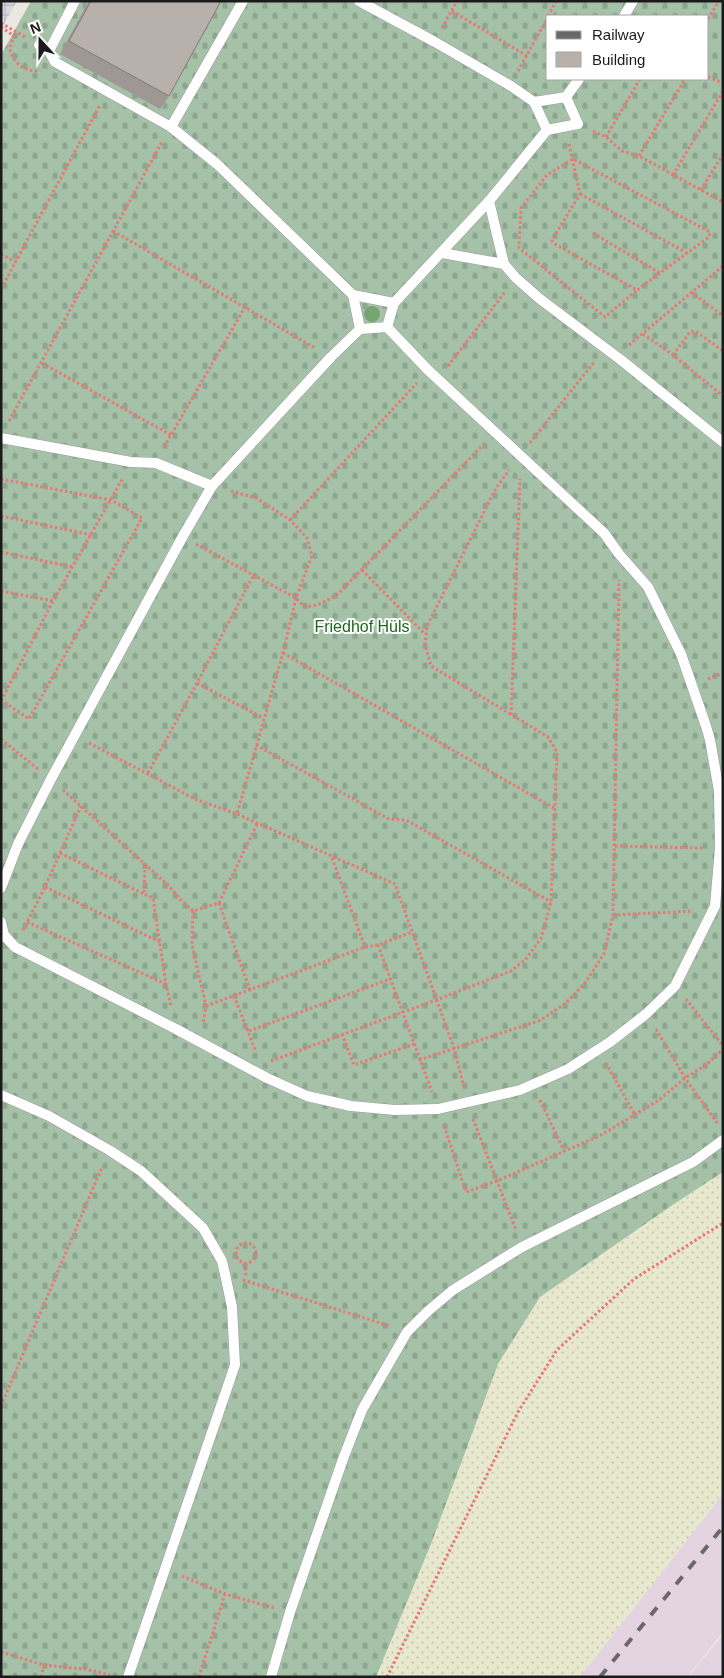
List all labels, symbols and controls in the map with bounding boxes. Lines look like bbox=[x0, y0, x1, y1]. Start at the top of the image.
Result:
north arrow bbox=[15, 15, 65, 65]
legend bbox=[546, 15, 709, 80]
text: N bbox=[28, 19, 43, 37]
text: Railway bbox=[592, 26, 645, 43]
text: Building bbox=[592, 51, 645, 68]
park label: Friedhof Hüls bbox=[314, 618, 410, 635]

